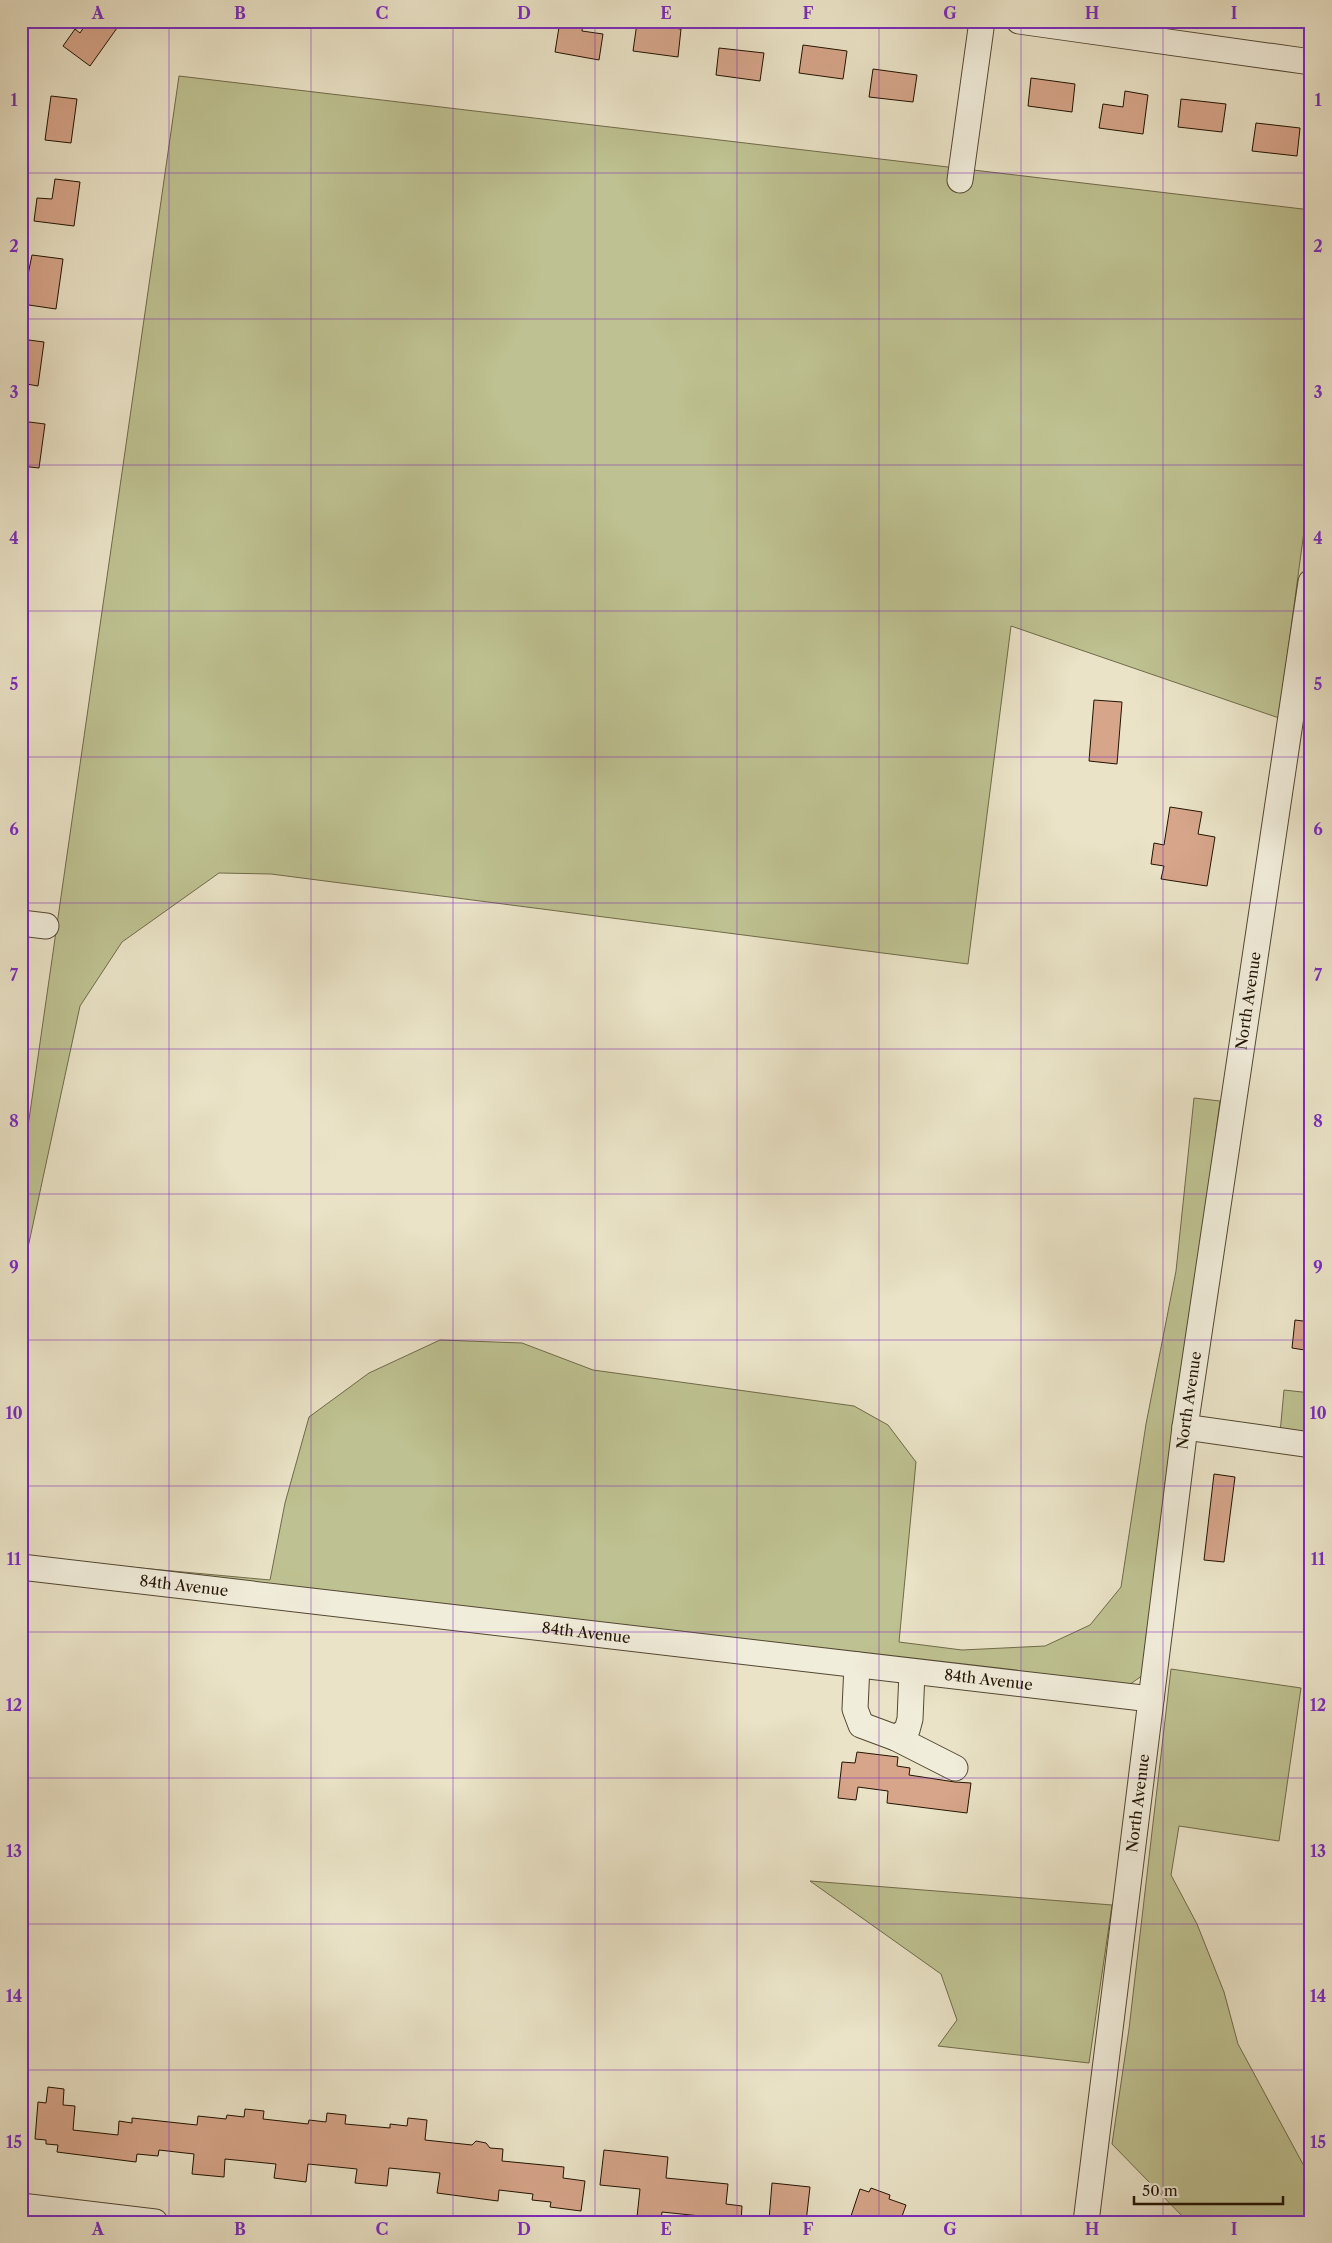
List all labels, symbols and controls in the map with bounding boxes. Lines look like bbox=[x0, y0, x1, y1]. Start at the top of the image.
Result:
text: A bbox=[91, 3, 105, 23]
text: B bbox=[234, 3, 246, 23]
text: C bbox=[376, 3, 388, 23]
text: D bbox=[517, 3, 531, 23]
text: E bbox=[660, 3, 672, 23]
text: F bbox=[803, 3, 814, 23]
text: G bbox=[943, 3, 957, 23]
text: H bbox=[1085, 3, 1099, 23]
text: I bbox=[1231, 3, 1238, 23]
text: 1 bbox=[10, 90, 18, 110]
text: 1 bbox=[1314, 90, 1322, 110]
text: 2 bbox=[9, 236, 19, 256]
text: 2 bbox=[1313, 236, 1323, 256]
text: 3 bbox=[9, 382, 19, 402]
text: 3 bbox=[1313, 382, 1323, 402]
text: 4 bbox=[9, 528, 19, 548]
text: 4 bbox=[1313, 528, 1323, 548]
text: 5 bbox=[10, 674, 19, 694]
text: 5 bbox=[1314, 674, 1323, 694]
text: 6 bbox=[9, 819, 19, 839]
text: 6 bbox=[1313, 819, 1323, 839]
street label: North Avenue bbox=[1231, 950, 1265, 1051]
text: 7 bbox=[10, 965, 19, 985]
text: 7 bbox=[1314, 965, 1323, 985]
text: 8 bbox=[9, 1111, 19, 1131]
text: 8 bbox=[1313, 1111, 1323, 1131]
text: 9 bbox=[9, 1257, 19, 1277]
text: 9 bbox=[1313, 1257, 1323, 1277]
street label: North Avenue bbox=[1172, 1350, 1205, 1451]
text: 10 bbox=[5, 1403, 23, 1423]
text: 10 bbox=[1309, 1403, 1327, 1423]
text: 11 bbox=[7, 1549, 22, 1569]
text: 11 bbox=[1311, 1549, 1326, 1569]
street label: 84th Avenue bbox=[139, 1571, 229, 1600]
street label: 84th Avenue bbox=[541, 1618, 632, 1647]
street label: 84th Avenue bbox=[943, 1665, 1034, 1694]
text: 12 bbox=[6, 1695, 22, 1715]
text: 12 bbox=[1310, 1695, 1326, 1715]
street label: North Avenue bbox=[1122, 1753, 1153, 1853]
text: 13 bbox=[6, 1841, 22, 1861]
text: 13 bbox=[1310, 1841, 1326, 1861]
text: 14 bbox=[6, 1986, 22, 2006]
text: 14 bbox=[1310, 1986, 1326, 2006]
text: 15 bbox=[6, 2132, 22, 2152]
text: 15 bbox=[1310, 2132, 1326, 2152]
scale bar bbox=[1134, 2173, 1283, 2205]
text: 50 m bbox=[1142, 2181, 1178, 2200]
text: A bbox=[91, 2219, 105, 2239]
text: B bbox=[234, 2219, 246, 2239]
text: C bbox=[376, 2219, 388, 2239]
text: D bbox=[517, 2219, 531, 2239]
text: E bbox=[660, 2219, 672, 2239]
text: F bbox=[803, 2219, 814, 2239]
text: G bbox=[943, 2219, 957, 2239]
text: H bbox=[1085, 2219, 1099, 2239]
text: I bbox=[1231, 2219, 1238, 2239]

